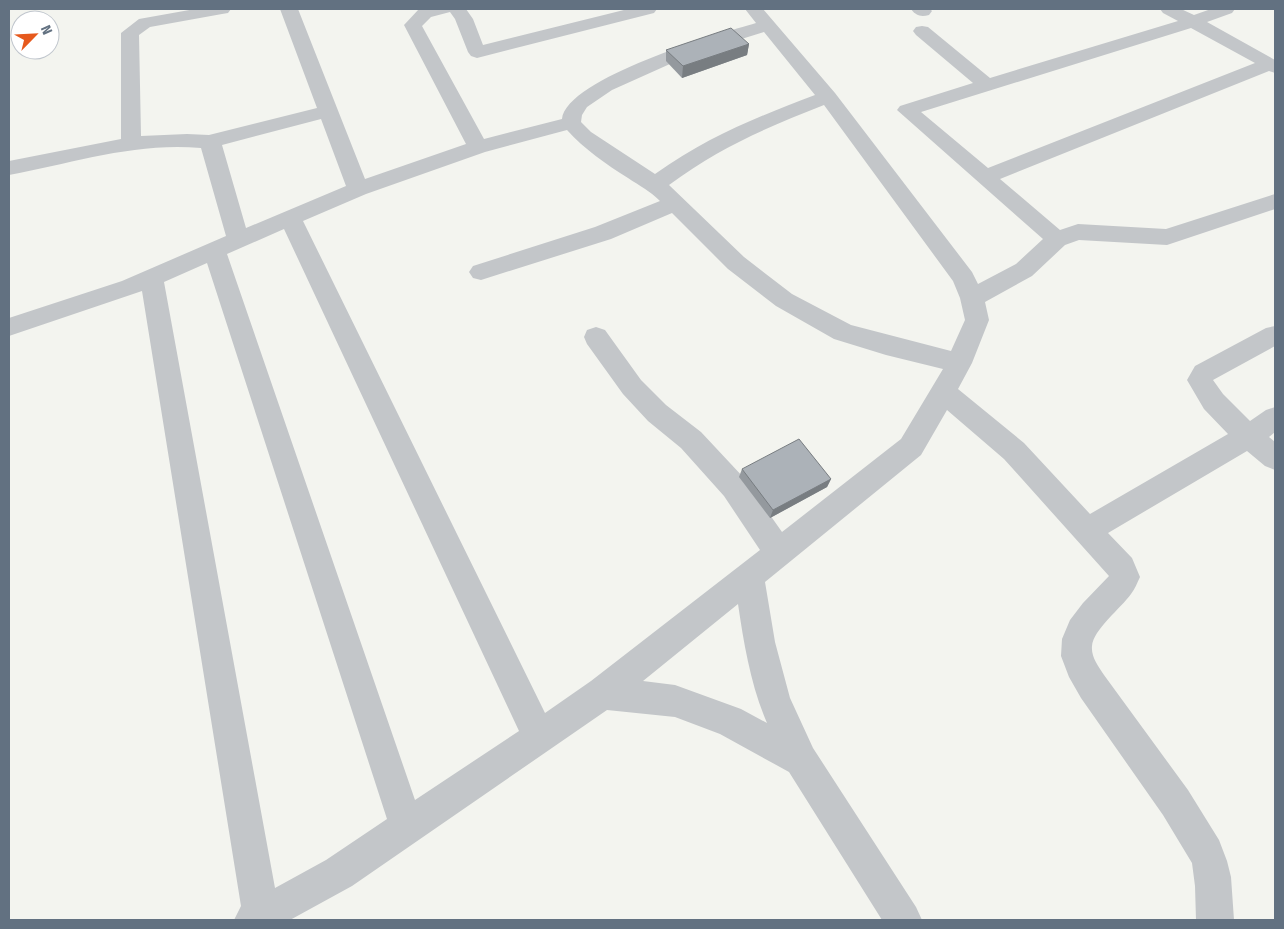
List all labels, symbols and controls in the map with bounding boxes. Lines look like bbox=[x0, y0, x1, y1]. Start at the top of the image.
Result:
north arrow bbox=[10, 10, 60, 60]
text: N bbox=[37, 23, 56, 37]

